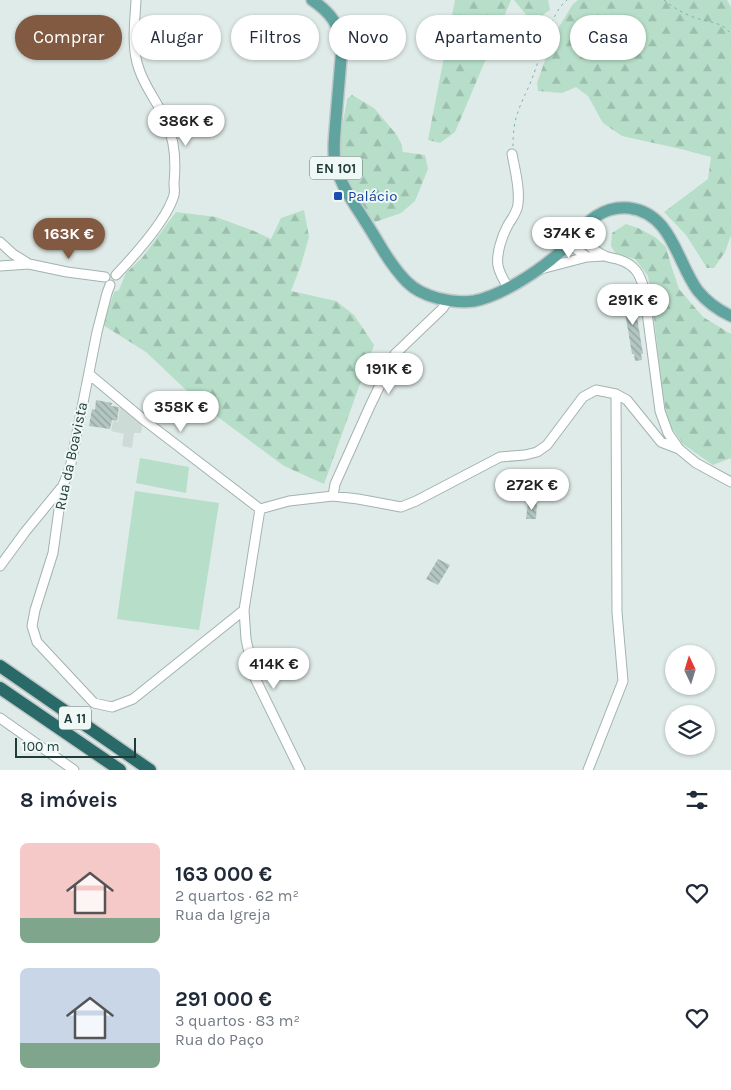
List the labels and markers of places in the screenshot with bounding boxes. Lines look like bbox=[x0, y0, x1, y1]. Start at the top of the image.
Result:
pin: 386K € bbox=[145, 104, 227, 147]
place label: Palácio bbox=[348, 187, 397, 205]
marker: Palácio bbox=[332, 190, 344, 202]
pin: 374K € bbox=[528, 216, 610, 259]
pin: 163K € bbox=[28, 218, 110, 260]
pin: 291K € bbox=[592, 284, 674, 326]
pin: 191K € bbox=[348, 352, 430, 395]
pin: 358K € bbox=[140, 390, 222, 433]
pin: 272K € bbox=[491, 468, 573, 511]
pin: 414K € bbox=[233, 648, 315, 690]

